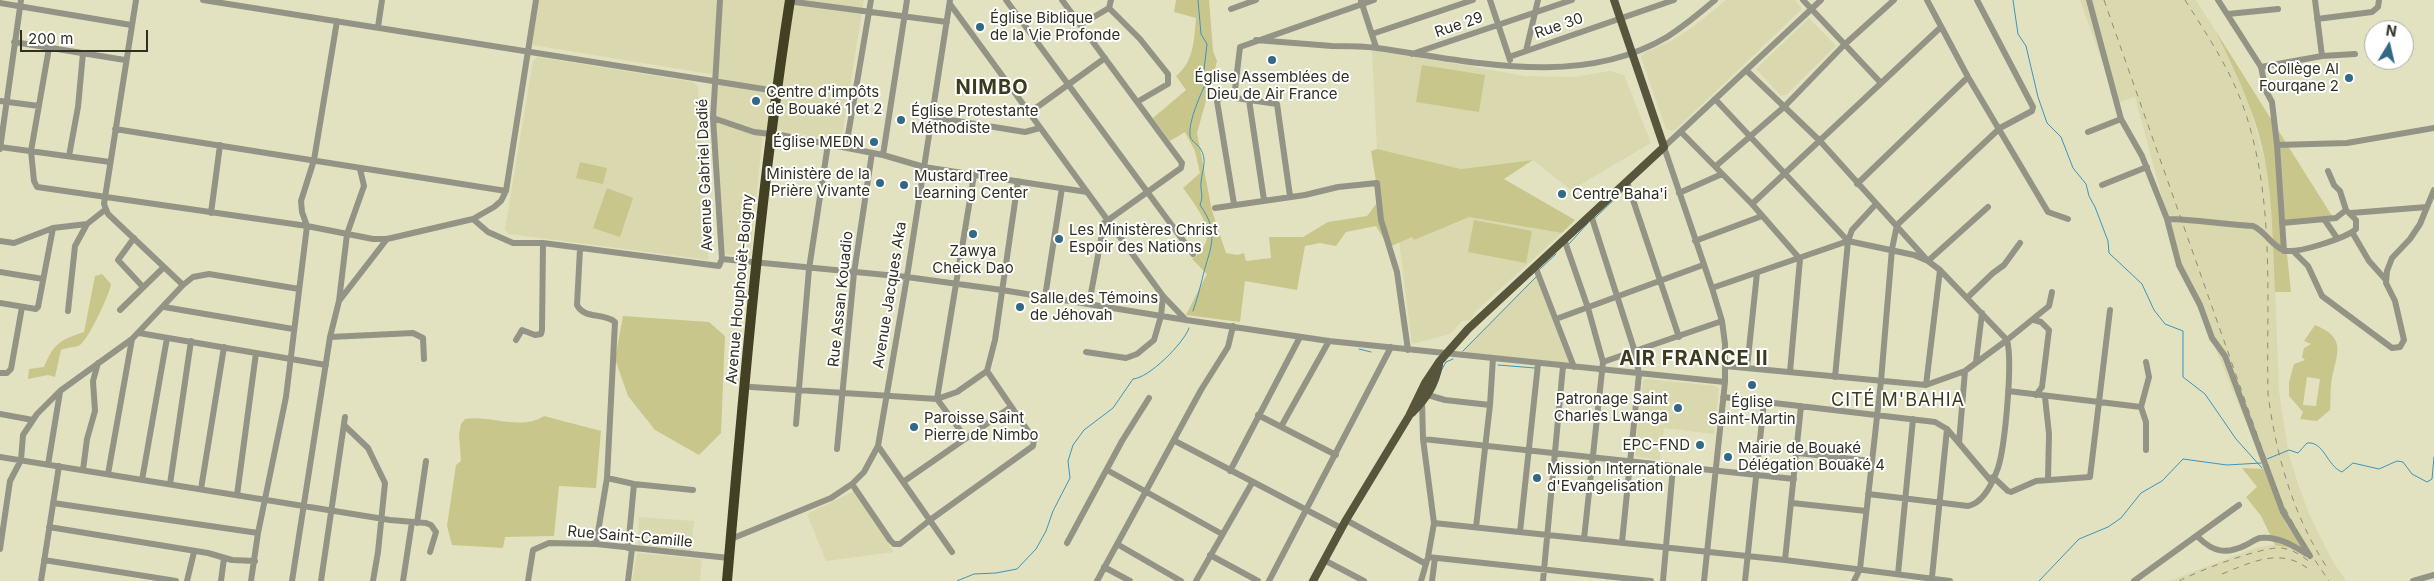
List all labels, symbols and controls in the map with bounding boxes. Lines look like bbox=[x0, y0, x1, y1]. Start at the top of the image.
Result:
street label: Rue 29 bbox=[1432, 8, 1486, 42]
place label: Église Biblique de la Vie Profonde bbox=[990, 9, 1120, 44]
street label: Rue 30 bbox=[1532, 9, 1586, 43]
scale bar bbox=[22, 20, 150, 52]
north arrow bbox=[2364, 20, 2414, 70]
marker: Église Biblique de la Vie Profonde bbox=[974, 21, 986, 33]
text: N bbox=[2385, 21, 2398, 40]
text: 200 m bbox=[28, 29, 73, 48]
marker: Église Assemblées de Dieu de Air France bbox=[1266, 54, 1278, 66]
place label: Collège Al Fourqane 2 bbox=[2259, 60, 2339, 95]
place label: Église Assemblées de Dieu de Air France bbox=[1195, 68, 1349, 103]
marker: Collège Al Fourqane 2 bbox=[2343, 72, 2355, 84]
district label: NIMBO bbox=[955, 76, 1029, 100]
place label: Centre d'impôts de Bouaké 1 et 2 bbox=[766, 83, 882, 118]
marker: Centre d'impôts de Bouaké 1 et 2 bbox=[750, 95, 762, 107]
street label: Avenue Gabriel Dadié bbox=[693, 98, 717, 252]
place label: Église Protestante Méthodiste bbox=[911, 102, 1039, 137]
marker: Église Protestante Méthodiste bbox=[895, 114, 907, 126]
place label: Église MEDN bbox=[773, 133, 864, 151]
marker: Église MEDN bbox=[868, 136, 880, 148]
place label: Ministère de la Prière Vivante bbox=[766, 165, 870, 200]
place label: Mustard Tree Learning Center bbox=[914, 167, 1028, 202]
marker: Ministère de la Prière Vivante bbox=[874, 177, 886, 189]
marker: Mustard Tree Learning Center bbox=[898, 179, 910, 191]
place label: Centre Baha'i bbox=[1572, 185, 1667, 203]
marker: Centre Baha'i bbox=[1556, 188, 1568, 200]
street label: Avenue Houphouët-Boigny bbox=[723, 193, 757, 385]
street label: Avenue Jacques Aka bbox=[870, 220, 910, 370]
place label: Les Ministères Christ Espoir des Nations bbox=[1069, 221, 1218, 256]
marker: Zawya Cheick Dao bbox=[967, 228, 979, 240]
street label: Rue Assan Kouadio bbox=[825, 230, 857, 368]
marker: Les Ministères Christ Espoir des Nations bbox=[1053, 233, 1065, 245]
place label: Zawya Cheick Dao bbox=[932, 242, 1014, 277]
place label: Salle des Témoins de Jéhovah bbox=[1030, 289, 1158, 324]
marker: Salle des Témoins de Jéhovah bbox=[1014, 301, 1026, 313]
district label: AIR FRANCE II bbox=[1618, 347, 1770, 371]
marker: Église Saint-Martin bbox=[1746, 379, 1758, 391]
place label: Patronage Saint Charles Lwanga bbox=[1554, 390, 1668, 425]
district label: CITÉ M'BAHIA bbox=[1830, 390, 1966, 412]
place label: Église Saint-Martin bbox=[1708, 393, 1796, 428]
marker: Patronage Saint Charles Lwanga bbox=[1672, 402, 1684, 414]
place label: Paroisse Saint Pierre de Nimbo bbox=[924, 409, 1039, 444]
marker: Paroisse Saint Pierre de Nimbo bbox=[908, 421, 920, 433]
place label: EPC-FND bbox=[1623, 436, 1690, 454]
marker: EPC-FND bbox=[1694, 439, 1706, 451]
place label: Mairie de Bouaké Délégation Bouaké 4 bbox=[1738, 439, 1885, 474]
marker: Mairie de Bouaké Délégation Bouaké 4 bbox=[1722, 451, 1734, 463]
place label: Mission Internationale d'Evangelisation bbox=[1547, 460, 1702, 495]
marker: Mission Internationale d'Evangelisation bbox=[1531, 472, 1543, 484]
street label: Rue Saint-Camille bbox=[567, 523, 693, 551]

